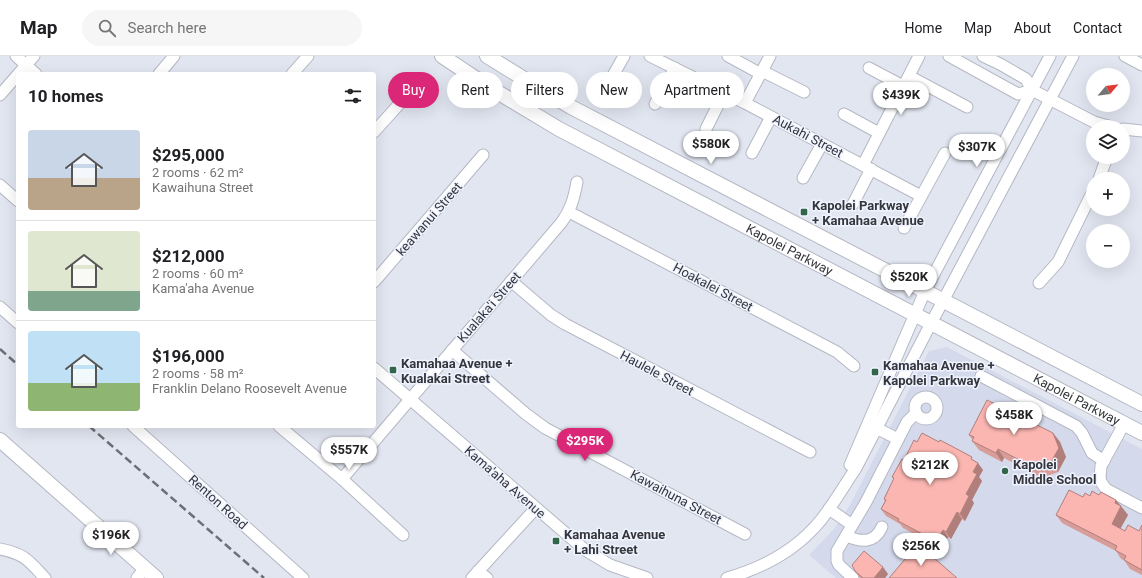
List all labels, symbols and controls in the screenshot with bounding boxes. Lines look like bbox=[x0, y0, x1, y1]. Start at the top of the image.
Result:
search box bbox=[82, 10, 362, 46]
text: Map bbox=[20, 16, 58, 39]
icon: search bbox=[96, 17, 118, 39]
text: Search here bbox=[128, 19, 206, 37]
text: Home bbox=[904, 20, 942, 36]
text: Map bbox=[964, 20, 992, 36]
text: About bbox=[1014, 20, 1051, 36]
text: Contact bbox=[1073, 20, 1122, 36]
north arrow bbox=[1086, 68, 1130, 112]
map controls bbox=[1086, 68, 1130, 268]
chip: Buy bbox=[388, 72, 439, 108]
chip: Rent bbox=[447, 72, 503, 108]
chip: Filters bbox=[511, 72, 578, 108]
chip: New bbox=[586, 72, 642, 108]
chip: Apartment bbox=[650, 72, 744, 108]
pin: $439K bbox=[873, 82, 929, 116]
icon: filters bbox=[342, 85, 364, 107]
text: 10 homes bbox=[28, 86, 104, 106]
text: $439K bbox=[882, 87, 920, 102]
street label: Aukahi Street bbox=[770, 111, 846, 161]
button: layers bbox=[1086, 120, 1130, 164]
pin: $580K bbox=[683, 131, 739, 165]
pin: $307K bbox=[949, 134, 1005, 168]
text: $580K bbox=[692, 136, 730, 151]
text: $307K bbox=[958, 139, 996, 154]
text: $295,000 bbox=[152, 145, 224, 165]
icon: home bbox=[60, 146, 108, 194]
text: 2 rooms · 62 m² bbox=[152, 165, 244, 180]
button: + bbox=[1086, 172, 1130, 216]
street label: keawanui Street bbox=[393, 179, 465, 259]
text: Kawaihuna Street bbox=[152, 180, 253, 195]
place label: Kapolei Parkway + Kamahaa Avenue bbox=[812, 198, 924, 228]
marker: Kapolei Parkway + Kamahaa Avenue bbox=[799, 207, 809, 217]
street label: Kapolei Parkway bbox=[744, 220, 835, 278]
button: − bbox=[1086, 224, 1130, 268]
text: $212,000 bbox=[152, 246, 224, 266]
icon: home bbox=[60, 247, 108, 295]
street label: Hoakalei Street bbox=[671, 260, 755, 314]
pin: $520K bbox=[881, 264, 937, 298]
text: 2 rooms · 60 m² bbox=[152, 266, 244, 281]
street label: Kualaka'i Street bbox=[454, 269, 524, 345]
text: $520K bbox=[890, 269, 928, 284]
text: Kama'aha Avenue bbox=[152, 281, 254, 296]
text: $196,000 bbox=[152, 346, 224, 366]
icon: home bbox=[60, 347, 108, 395]
street label: Haulele Street bbox=[618, 347, 696, 399]
place label: Kamahaa Avenue + Kualakai Street bbox=[401, 356, 513, 386]
place label: Kamahaa Avenue + Kapolei Parkway bbox=[883, 358, 995, 388]
marker: Kamahaa Avenue + Kualakai Street bbox=[388, 365, 398, 375]
text: 2 rooms · 58 m² bbox=[152, 366, 244, 381]
marker: Kamahaa Avenue + Kapolei Parkway bbox=[870, 367, 880, 377]
street label: Kapolei Parkway bbox=[1031, 370, 1123, 428]
text: Franklin Delano Roosevelt Avenue bbox=[152, 381, 347, 396]
pin: $458K bbox=[986, 402, 1042, 436]
text: $458K bbox=[995, 407, 1033, 422]
pin: $295K bbox=[557, 428, 613, 462]
text: $295K bbox=[566, 433, 604, 448]
pin: $557K bbox=[321, 437, 377, 471]
text: $557K bbox=[330, 442, 368, 457]
street label: Kama'aha Avenue bbox=[461, 443, 549, 521]
pin: $212K bbox=[902, 452, 958, 486]
text: $212K bbox=[911, 457, 949, 472]
place label: Kapolei Middle School bbox=[1013, 457, 1096, 487]
marker: Kapolei Middle School bbox=[1000, 466, 1010, 476]
street label: Kawaihuna Street bbox=[628, 467, 724, 527]
street label: Renton Road bbox=[186, 472, 250, 532]
pin: $196K bbox=[83, 522, 139, 556]
text: $196K bbox=[92, 527, 130, 542]
place label: Kamahaa Avenue + Lahi Street bbox=[564, 527, 665, 557]
pin: $256K bbox=[893, 533, 949, 567]
marker: Kamahaa Avenue + Lahi Street bbox=[551, 536, 561, 546]
text: $256K bbox=[902, 538, 940, 553]

